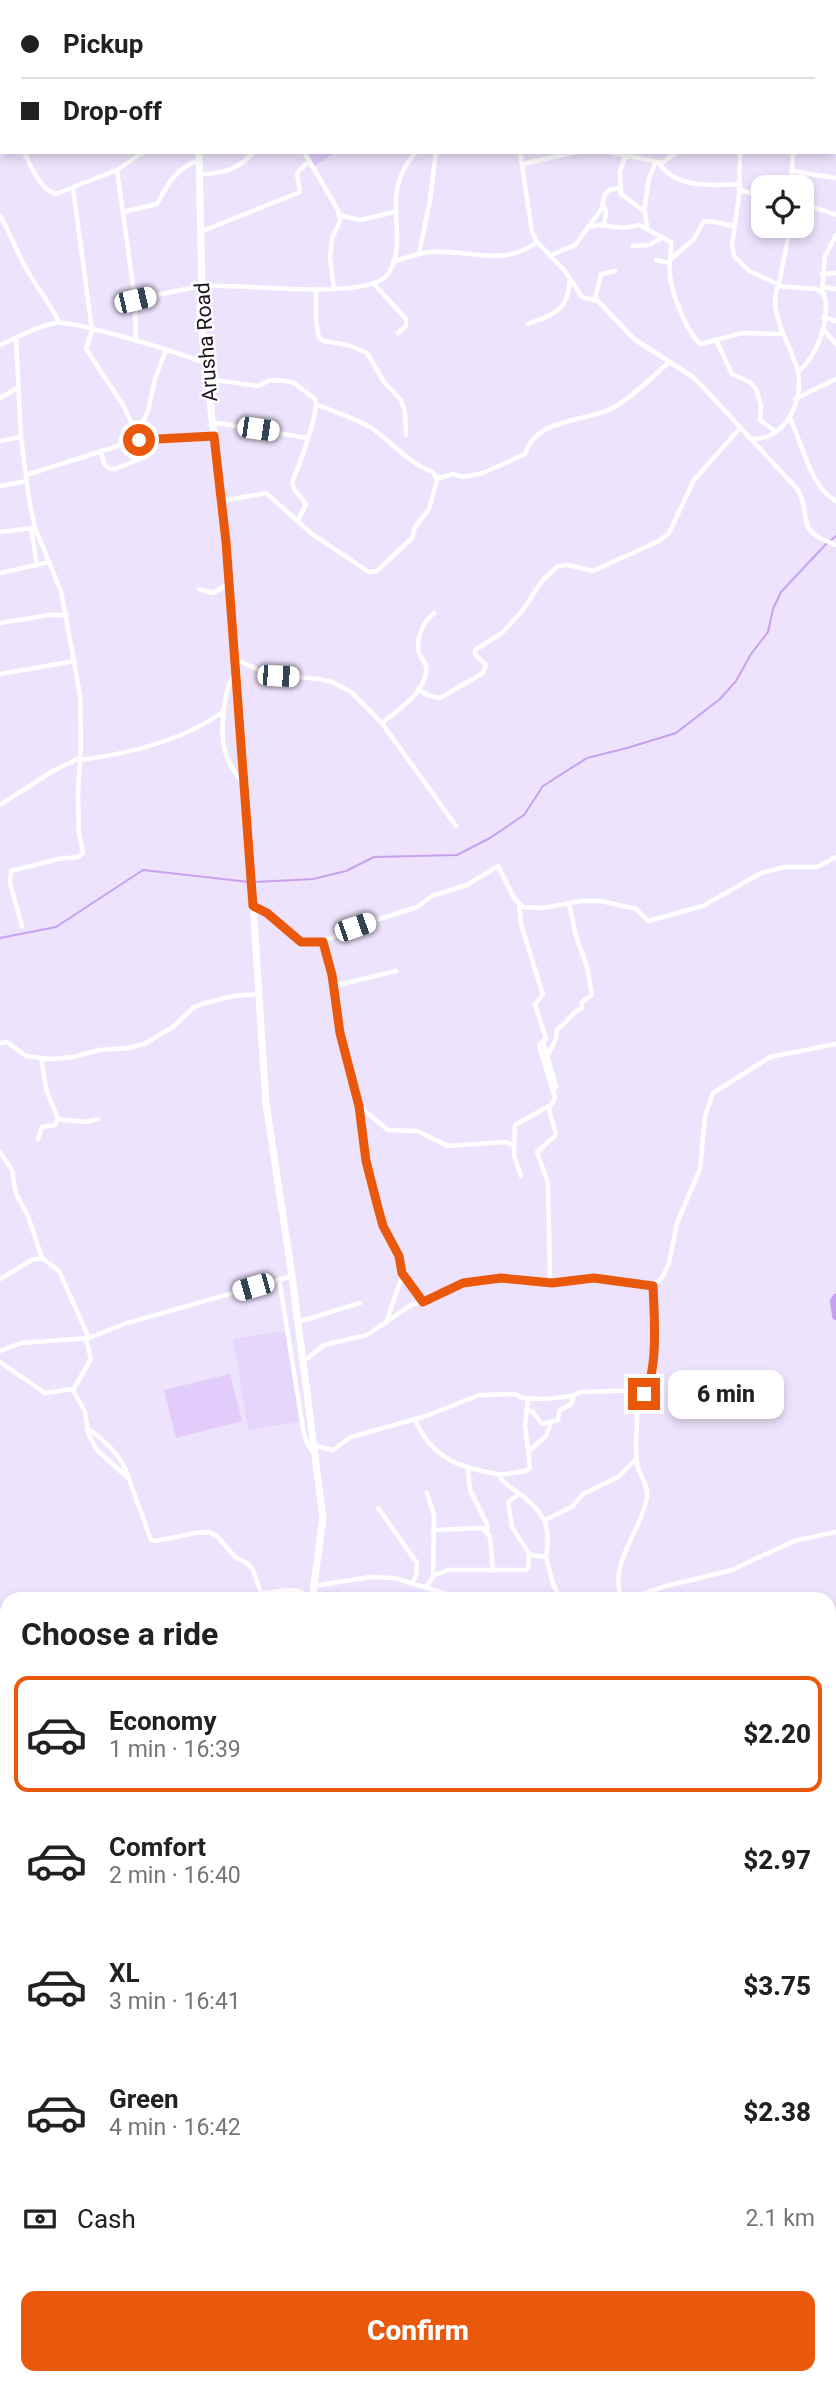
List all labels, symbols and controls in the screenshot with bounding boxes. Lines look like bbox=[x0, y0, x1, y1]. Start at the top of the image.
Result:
text: Pickup bbox=[63, 29, 143, 59]
text: Drop-off bbox=[63, 96, 162, 126]
map controls bbox=[751, 175, 814, 238]
button: locate bbox=[751, 175, 814, 238]
street label: Arusha Road bbox=[190, 281, 222, 403]
car bbox=[113, 285, 158, 315]
car bbox=[236, 416, 281, 442]
route start bbox=[123, 424, 155, 456]
car bbox=[257, 664, 300, 688]
car bbox=[332, 910, 379, 944]
car bbox=[230, 1271, 277, 1303]
callout: 6 min bbox=[668, 1370, 784, 1418]
route end bbox=[628, 1378, 660, 1410]
text: 6 min bbox=[697, 1381, 755, 1408]
text: Choose a ride bbox=[21, 1615, 218, 1653]
icon: car bbox=[25, 1703, 88, 1766]
text: Economy bbox=[109, 1706, 216, 1736]
text: $2.20 bbox=[743, 1719, 811, 1749]
text: 1 min · 16:39 bbox=[109, 1736, 241, 1763]
icon: car bbox=[25, 1829, 88, 1892]
text: Comfort bbox=[109, 1832, 206, 1862]
text: $2.97 bbox=[743, 1845, 811, 1875]
text: 2 min · 16:40 bbox=[109, 1862, 241, 1889]
icon: car bbox=[25, 1955, 88, 2018]
text: XL bbox=[109, 1958, 140, 1988]
text: $3.75 bbox=[743, 1971, 811, 2001]
text: 3 min · 16:41 bbox=[109, 1988, 241, 2015]
icon: car bbox=[25, 2081, 88, 2144]
text: Green bbox=[109, 2084, 179, 2114]
text: $2.38 bbox=[743, 2097, 811, 2127]
text: 4 min · 16:42 bbox=[109, 2114, 241, 2141]
icon: cash bbox=[21, 2200, 59, 2238]
text: Cash bbox=[77, 2204, 136, 2234]
text: 2.1 km bbox=[746, 2205, 815, 2232]
button: Confirm bbox=[21, 2291, 815, 2371]

